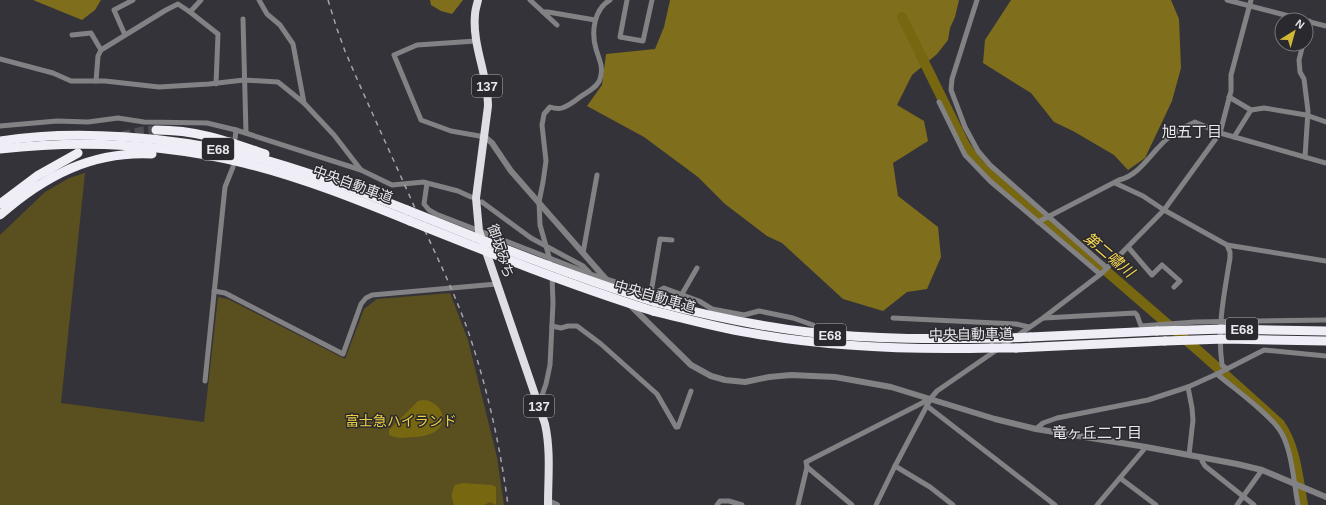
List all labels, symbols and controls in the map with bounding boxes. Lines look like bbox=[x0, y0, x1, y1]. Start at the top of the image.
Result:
north arrow bbox=[1274, 12, 1314, 52]
text: N bbox=[1293, 17, 1307, 31]
road number: 137 bbox=[472, 75, 502, 97]
district label: 旭五丁目 bbox=[1162, 123, 1222, 140]
road number: E68 bbox=[202, 138, 234, 160]
street label: 中央自動車道 bbox=[311, 162, 395, 206]
street label: 御坂みち bbox=[485, 222, 517, 280]
water label: 第二嘯川 bbox=[1081, 229, 1139, 282]
street label: 中央自動車道 bbox=[612, 277, 698, 315]
road number: E68 bbox=[1226, 318, 1258, 340]
road number: E68 bbox=[814, 324, 846, 346]
street label: 中央自動車道 bbox=[929, 325, 1013, 343]
road number: 137 bbox=[524, 395, 554, 417]
park label: 富士急ハイランド bbox=[345, 413, 457, 429]
district label: 竜ヶ丘二丁目 bbox=[1052, 424, 1142, 441]

